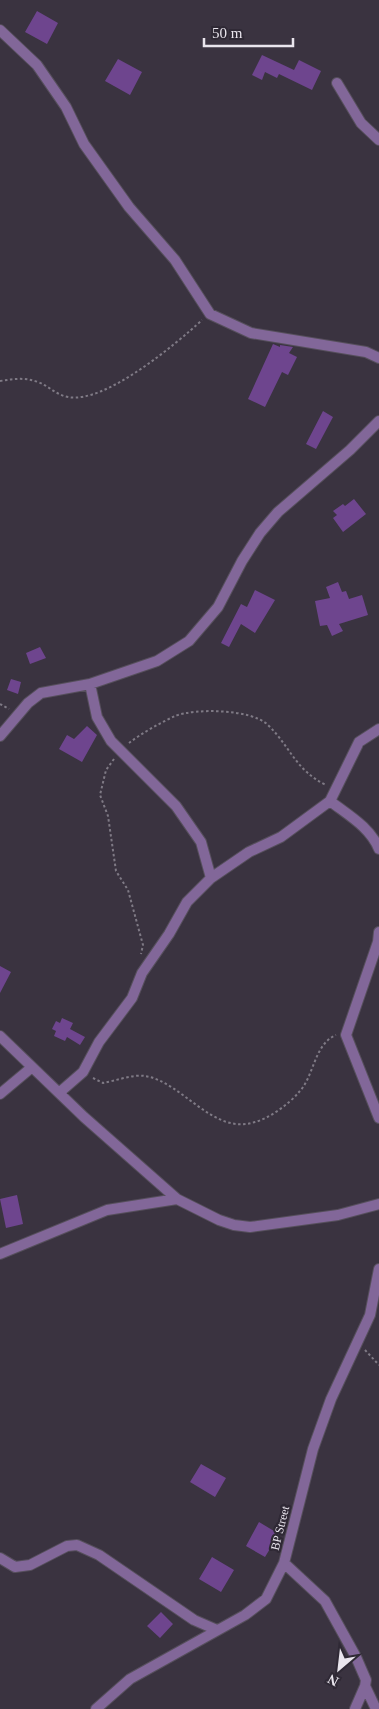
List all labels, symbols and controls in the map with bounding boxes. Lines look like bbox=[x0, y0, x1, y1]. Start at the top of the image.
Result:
scale bar bbox=[204, 15, 293, 47]
text: 50 m bbox=[212, 25, 243, 41]
street label: BP Street bbox=[268, 1504, 292, 1552]
north arrow bbox=[314, 1644, 364, 1694]
text: N bbox=[325, 1671, 341, 1689]

